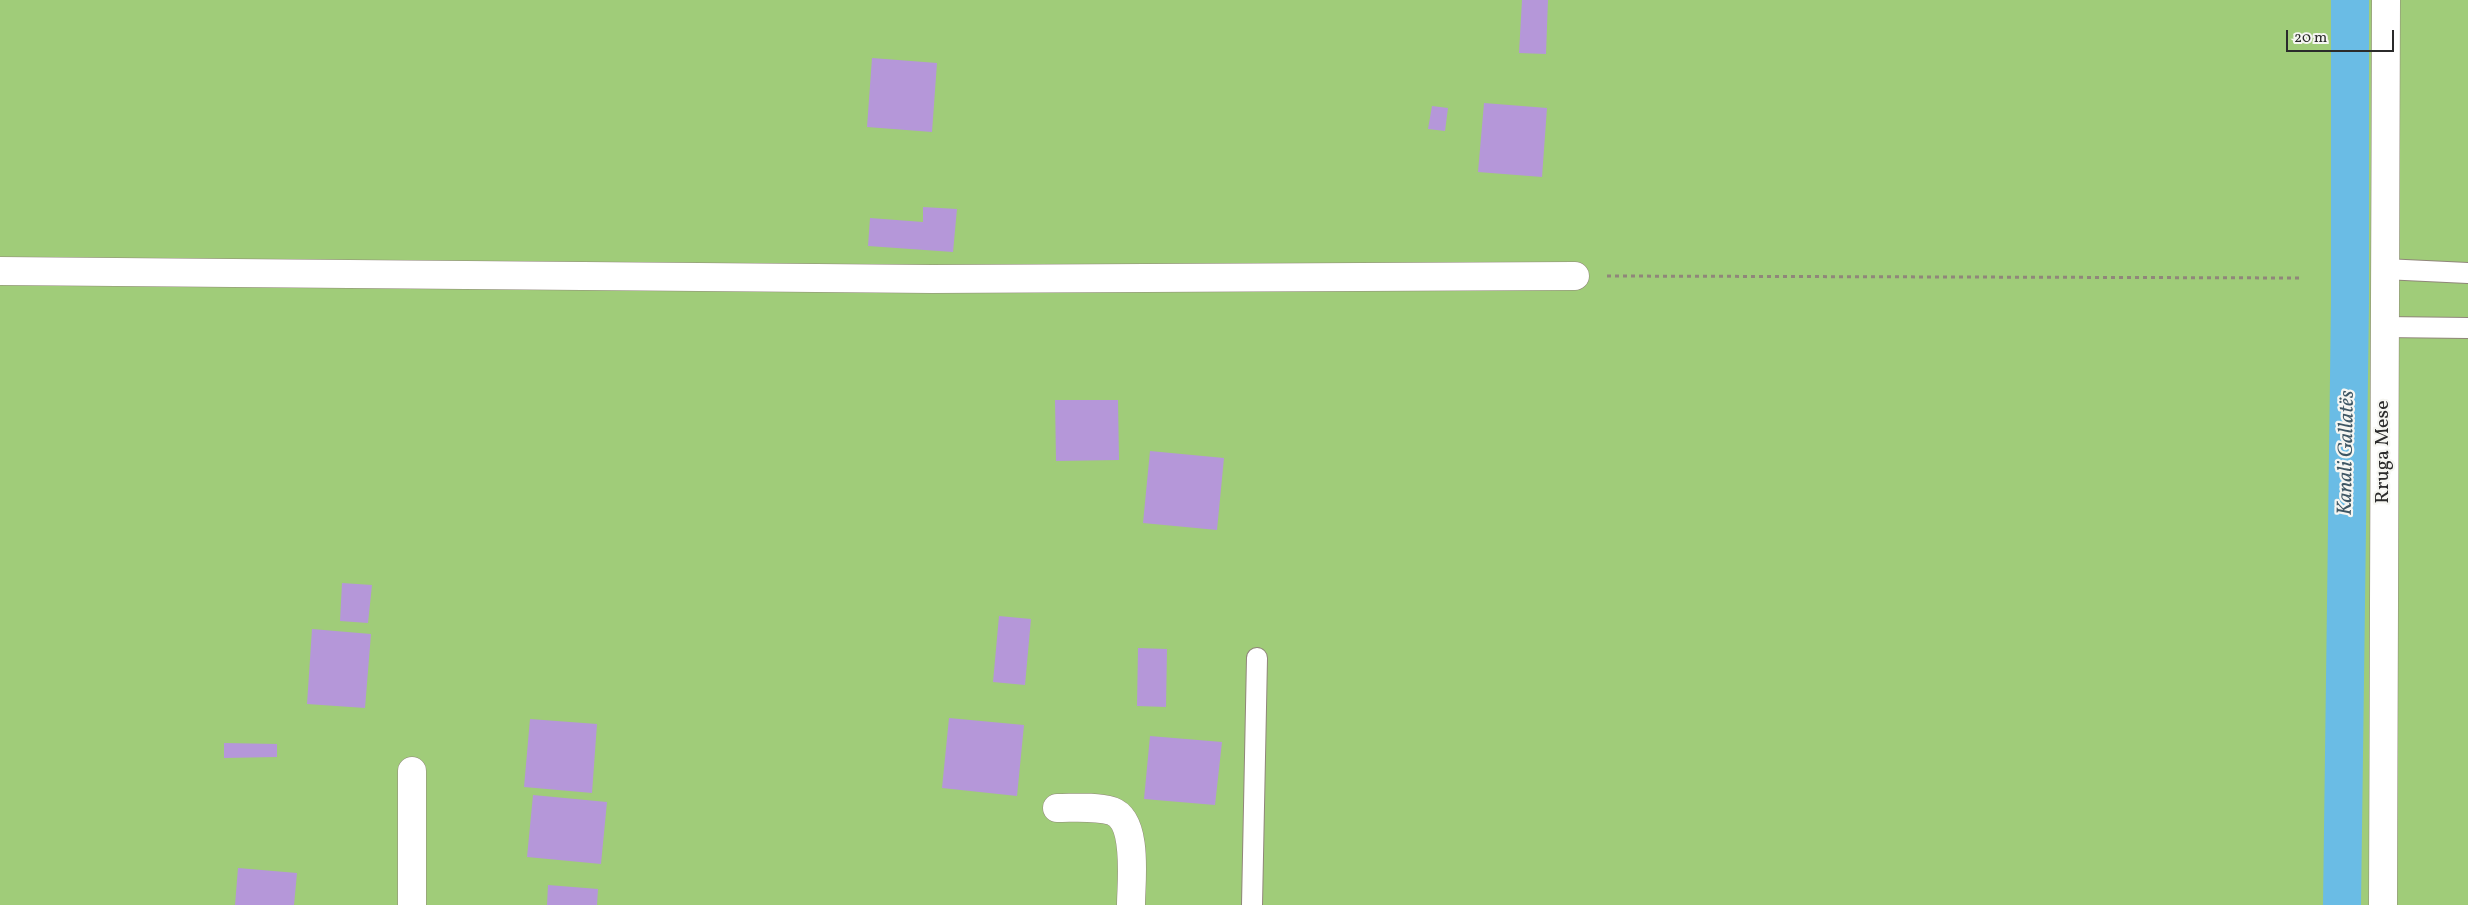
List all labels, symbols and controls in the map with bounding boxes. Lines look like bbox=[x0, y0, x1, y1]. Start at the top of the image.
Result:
scale bar bbox=[2288, 20, 2396, 52]
text: 20 m bbox=[2294, 28, 2327, 49]
water label: Kanali Gallatës bbox=[2334, 390, 2362, 516]
street label: Rruga Mese bbox=[2372, 400, 2396, 504]

